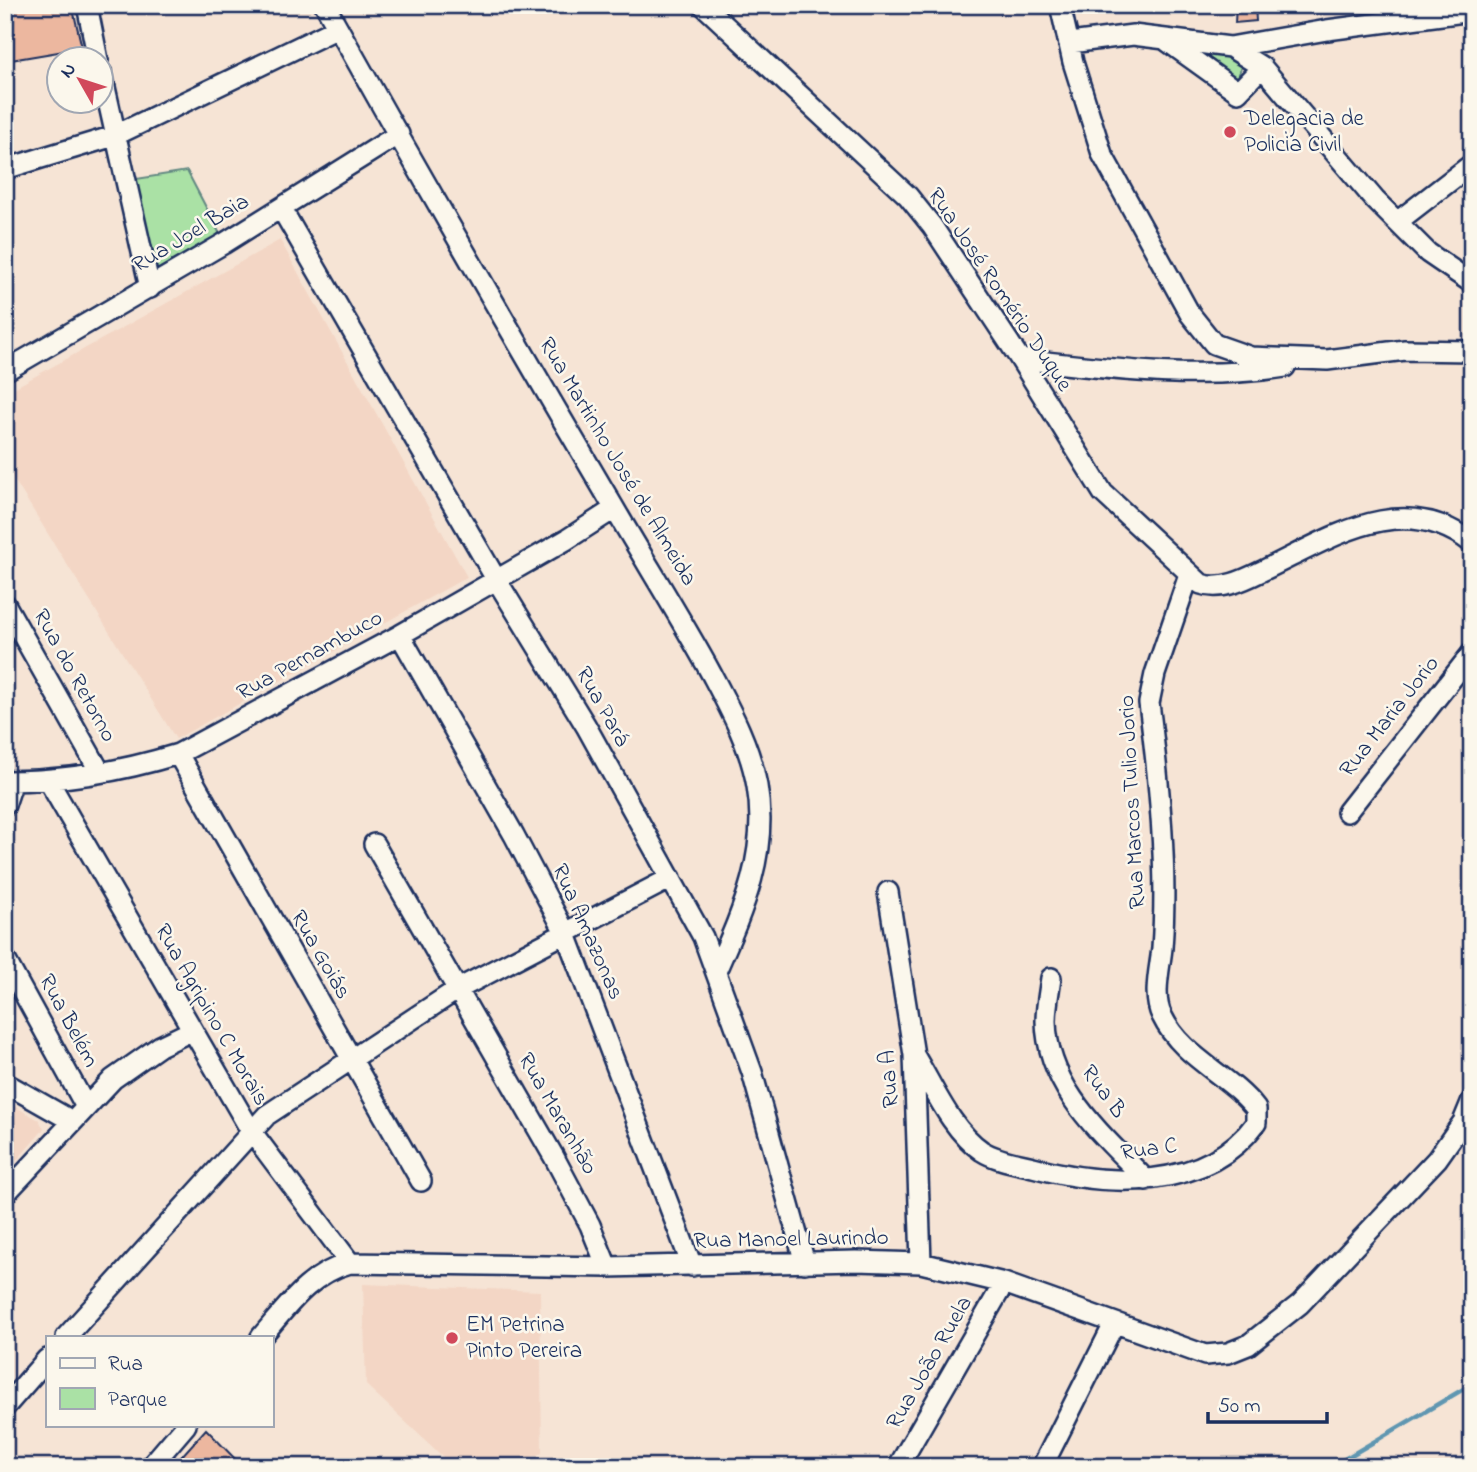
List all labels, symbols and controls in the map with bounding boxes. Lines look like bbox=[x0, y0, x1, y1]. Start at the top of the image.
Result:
north arrow bbox=[46, 46, 116, 116]
text: N bbox=[54, 57, 83, 84]
place label: Delegacia de Policia Civil bbox=[1243, 103, 1365, 162]
marker: Delegacia de Policia Civil bbox=[1222, 124, 1238, 140]
street label: Rua José Romério Duque bbox=[918, 181, 1080, 399]
street label: Rua Joel Baia bbox=[126, 186, 256, 282]
street label: Rua Martinho José de Almeida bbox=[529, 331, 705, 593]
street label: Rua Pernambuco bbox=[231, 602, 389, 710]
street label: Rua do Retorno bbox=[24, 603, 124, 749]
street label: Rua Maria Jorio bbox=[1332, 649, 1448, 785]
street label: Rua Pará bbox=[566, 661, 638, 753]
street label: Rua Marcos Tulio Jorio bbox=[1111, 694, 1155, 910]
street label: Rua Amazonas bbox=[542, 859, 632, 1005]
street label: Rua Goiás bbox=[281, 904, 359, 1006]
street label: Rua Agripino C Morais bbox=[145, 918, 277, 1113]
street label: Rua Belém bbox=[30, 968, 106, 1074]
street label: Rua Maranhão bbox=[509, 1047, 605, 1181]
street label: Rua A bbox=[872, 1049, 908, 1109]
street label: Rua B bbox=[1072, 1058, 1134, 1126]
street label: Rua C bbox=[1119, 1130, 1179, 1170]
street label: Rua Manoel Laurindo bbox=[693, 1222, 889, 1258]
street label: Rua João Ruela bbox=[878, 1290, 982, 1436]
place label: EM Petrina Pinto Pereira bbox=[466, 1309, 582, 1368]
marker: EM Petrina Pinto Pereira bbox=[444, 1330, 460, 1346]
legend bbox=[46, 1336, 273, 1426]
text: Rua bbox=[108, 1350, 143, 1380]
scale bar bbox=[1208, 1381, 1326, 1425]
text: Parque bbox=[108, 1386, 167, 1416]
text: 50 m bbox=[1218, 1392, 1261, 1422]

